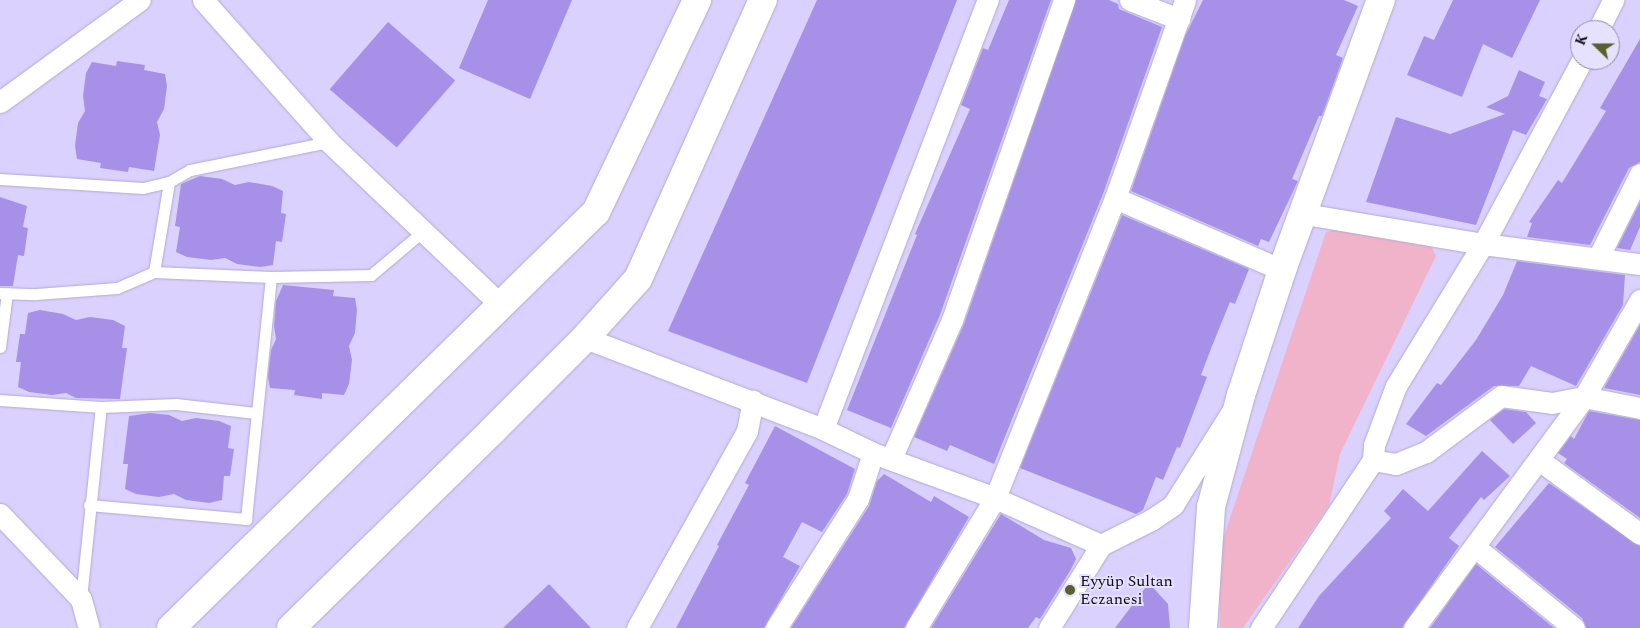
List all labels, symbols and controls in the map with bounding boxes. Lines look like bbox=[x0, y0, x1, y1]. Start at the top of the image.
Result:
north arrow bbox=[1570, 20, 1620, 70]
text: K bbox=[1570, 31, 1593, 49]
place label: Eyyüp Sultan Eczanesi bbox=[1080, 571, 1173, 609]
marker: Eyyüp Sultan Eczanesi bbox=[1064, 584, 1076, 596]

